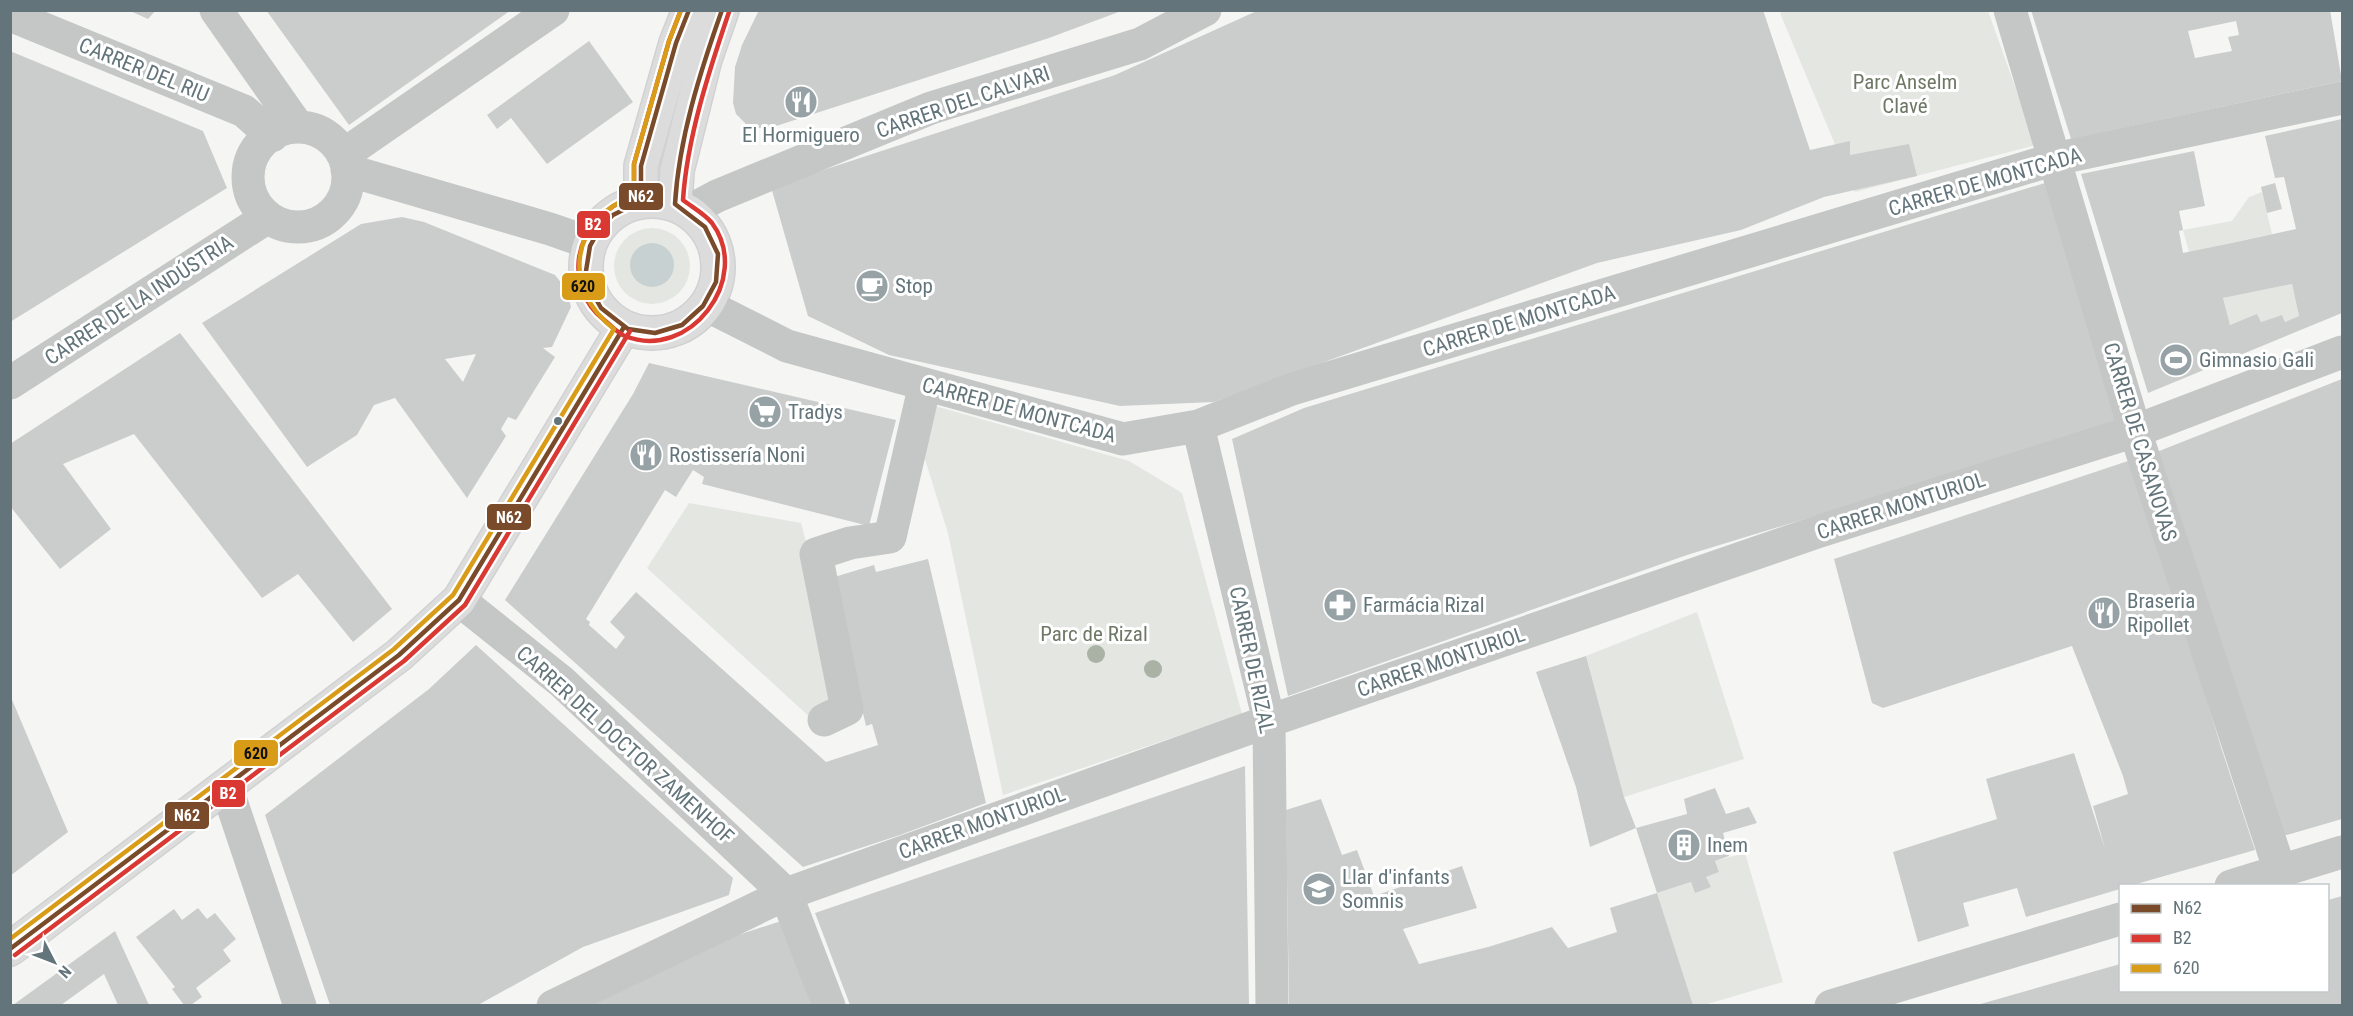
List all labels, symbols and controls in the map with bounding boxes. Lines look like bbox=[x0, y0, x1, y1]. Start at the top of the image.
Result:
street label: CARRER DEL RIU bbox=[75, 33, 213, 107]
street label: CARRER DEL CALVARI bbox=[873, 61, 1053, 143]
park label: Parc Anselm Clavé bbox=[1853, 70, 1957, 118]
restaurant icon: El Hormiguero bbox=[783, 84, 819, 120]
place label: El Hormiguero bbox=[742, 123, 860, 147]
street label: CARRER DE MONTCADA bbox=[1886, 143, 2084, 221]
line badge: N62 bbox=[618, 182, 664, 211]
text: N62 bbox=[628, 187, 654, 206]
line badge: B2 bbox=[576, 210, 611, 239]
text: B2 bbox=[584, 215, 602, 234]
street label: CARRER DE LA INDÚSTRIA bbox=[40, 230, 238, 370]
cafe icon: Stop bbox=[854, 268, 890, 304]
line badge: 620 bbox=[561, 272, 606, 301]
place label: Stop bbox=[895, 274, 933, 298]
text: 620 bbox=[571, 277, 595, 296]
street label: CARRER DE MONTCADA bbox=[1420, 280, 1618, 362]
street label: CARRER DE CASANOVAS bbox=[2098, 340, 2182, 544]
sports icon: Gimnasio Gali bbox=[2158, 342, 2194, 378]
place label: Gimnasio Gali bbox=[2199, 348, 2314, 372]
street label: CARRER DE MONTCADA bbox=[919, 373, 1119, 447]
supermarket icon: Tradys bbox=[747, 394, 783, 430]
place label: Tradys bbox=[788, 400, 843, 424]
unlabelled marker bbox=[552, 415, 564, 427]
restaurant icon: Rostissería Noni bbox=[628, 437, 664, 473]
place label: Rostissería Noni bbox=[669, 443, 805, 467]
street label: CARRER MONTURIOL bbox=[1814, 467, 1988, 545]
line badge: N62 bbox=[486, 503, 532, 531]
text: N62 bbox=[496, 508, 522, 527]
street label: CARRER DE RIZAL bbox=[1225, 584, 1279, 736]
pharmacy icon: Farmácia Rizal bbox=[1322, 587, 1358, 623]
place label: Braseria Ripollet bbox=[2127, 589, 2195, 637]
place label: Farmácia Rizal bbox=[1363, 593, 1485, 617]
restaurant icon: Braseria Ripollet bbox=[2086, 595, 2122, 631]
park label: Parc de Rizal bbox=[1040, 622, 1148, 646]
street label: CARRER MONTURIOL bbox=[1354, 622, 1528, 702]
street label: CARRER DEL DOCTOR ZAMENHOF bbox=[512, 641, 738, 849]
line badge: 620 bbox=[233, 739, 279, 767]
text: 620 bbox=[244, 744, 268, 763]
line badge: B2 bbox=[211, 779, 246, 808]
street label: CARRER MONTURIOL bbox=[895, 782, 1069, 864]
text: B2 bbox=[219, 784, 237, 803]
line badge: N62 bbox=[164, 801, 210, 830]
text: N62 bbox=[174, 806, 200, 825]
building icon: Inem bbox=[1666, 827, 1702, 863]
place label: Inem bbox=[1707, 833, 1748, 857]
place label: Llar d'infants Somnis bbox=[1342, 865, 1450, 913]
school or university icon: Llar d'infants Somnis bbox=[1301, 871, 1337, 907]
legend bbox=[2119, 884, 2329, 992]
text: N62 bbox=[2173, 897, 2202, 918]
text: B2 bbox=[2173, 927, 2192, 948]
north arrow bbox=[24, 932, 84, 992]
text: 620 bbox=[2173, 957, 2200, 978]
text: N bbox=[54, 962, 75, 982]

